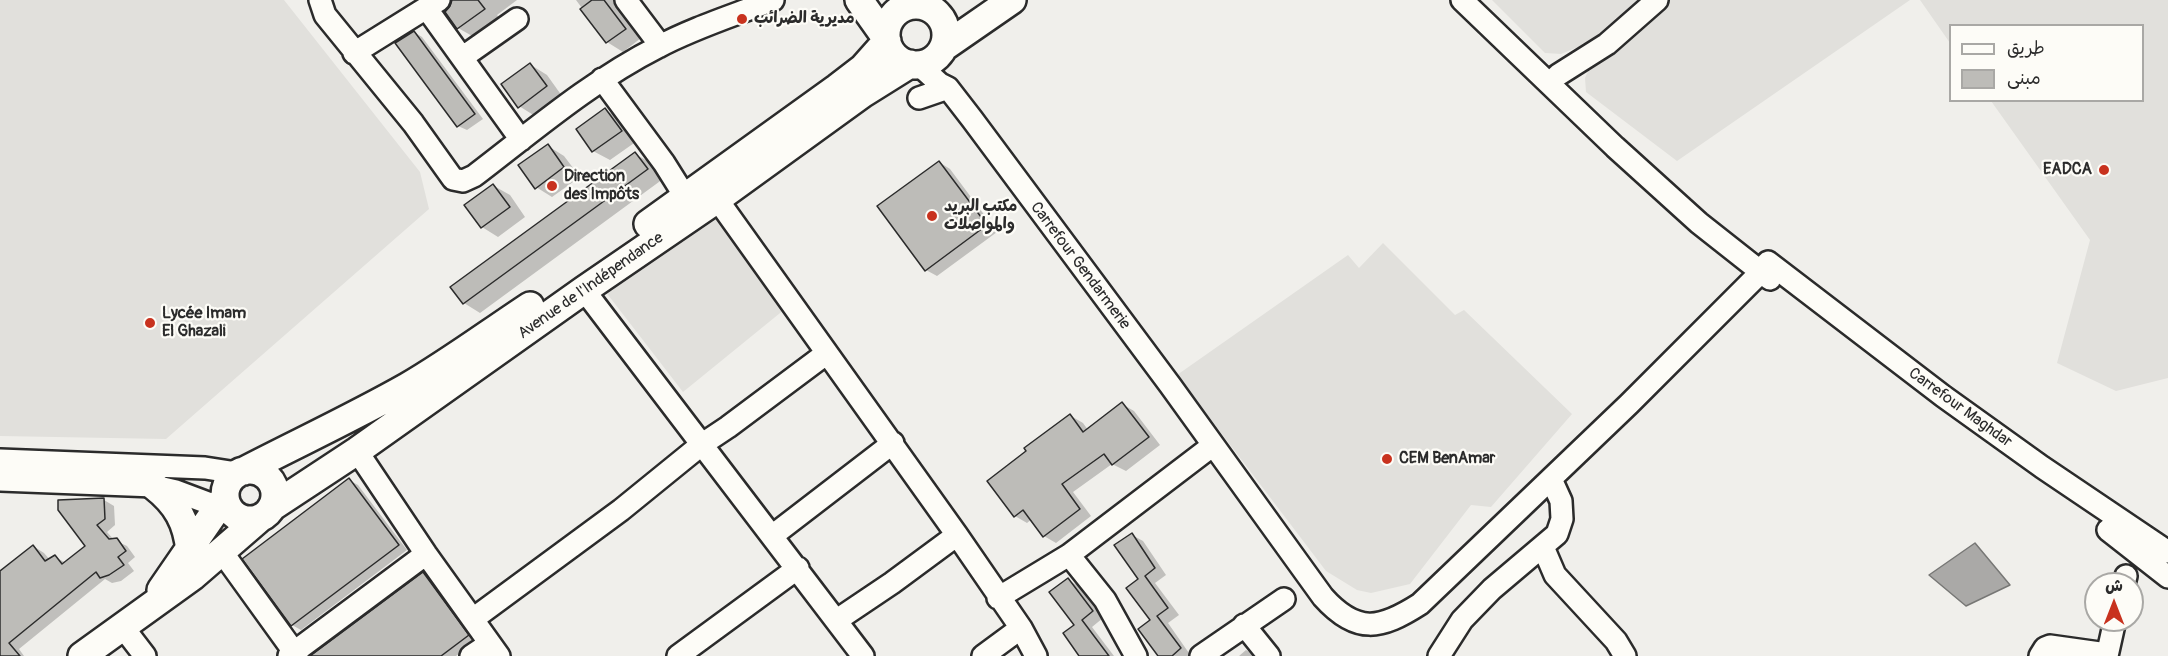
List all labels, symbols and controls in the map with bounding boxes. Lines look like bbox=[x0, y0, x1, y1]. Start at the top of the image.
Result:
place label: مديرية الضرائب bbox=[754, 9, 855, 29]
marker: مديرية الضرائب bbox=[735, 12, 749, 26]
legend bbox=[1949, 24, 2144, 102]
text: طريق bbox=[2007, 37, 2045, 60]
text: مبنى bbox=[2007, 67, 2041, 90]
place label: EADCA bbox=[2043, 160, 2092, 180]
marker: EADCA bbox=[2097, 163, 2111, 177]
place label: Direction des Impôts bbox=[564, 167, 639, 205]
marker: Direction des Impôts bbox=[545, 179, 559, 193]
place label: مكتب البريد والمواصلات bbox=[944, 197, 1017, 235]
street label: Carrefour Gendarmerie bbox=[1026, 199, 1134, 333]
marker: مكتب البريد والمواصلات bbox=[925, 209, 939, 223]
street label: Avenue de l'Indépendance bbox=[515, 229, 667, 343]
place label: Lycée Imam El Ghazali bbox=[162, 304, 246, 342]
marker: Lycée Imam El Ghazali bbox=[143, 316, 157, 330]
street label: Carrefour Maghdar bbox=[1904, 364, 2016, 452]
place label: CEM BenAmar bbox=[1399, 449, 1495, 469]
marker: CEM BenAmar bbox=[1380, 452, 1394, 466]
north arrow bbox=[2084, 572, 2144, 632]
text: ش bbox=[2105, 576, 2123, 596]

